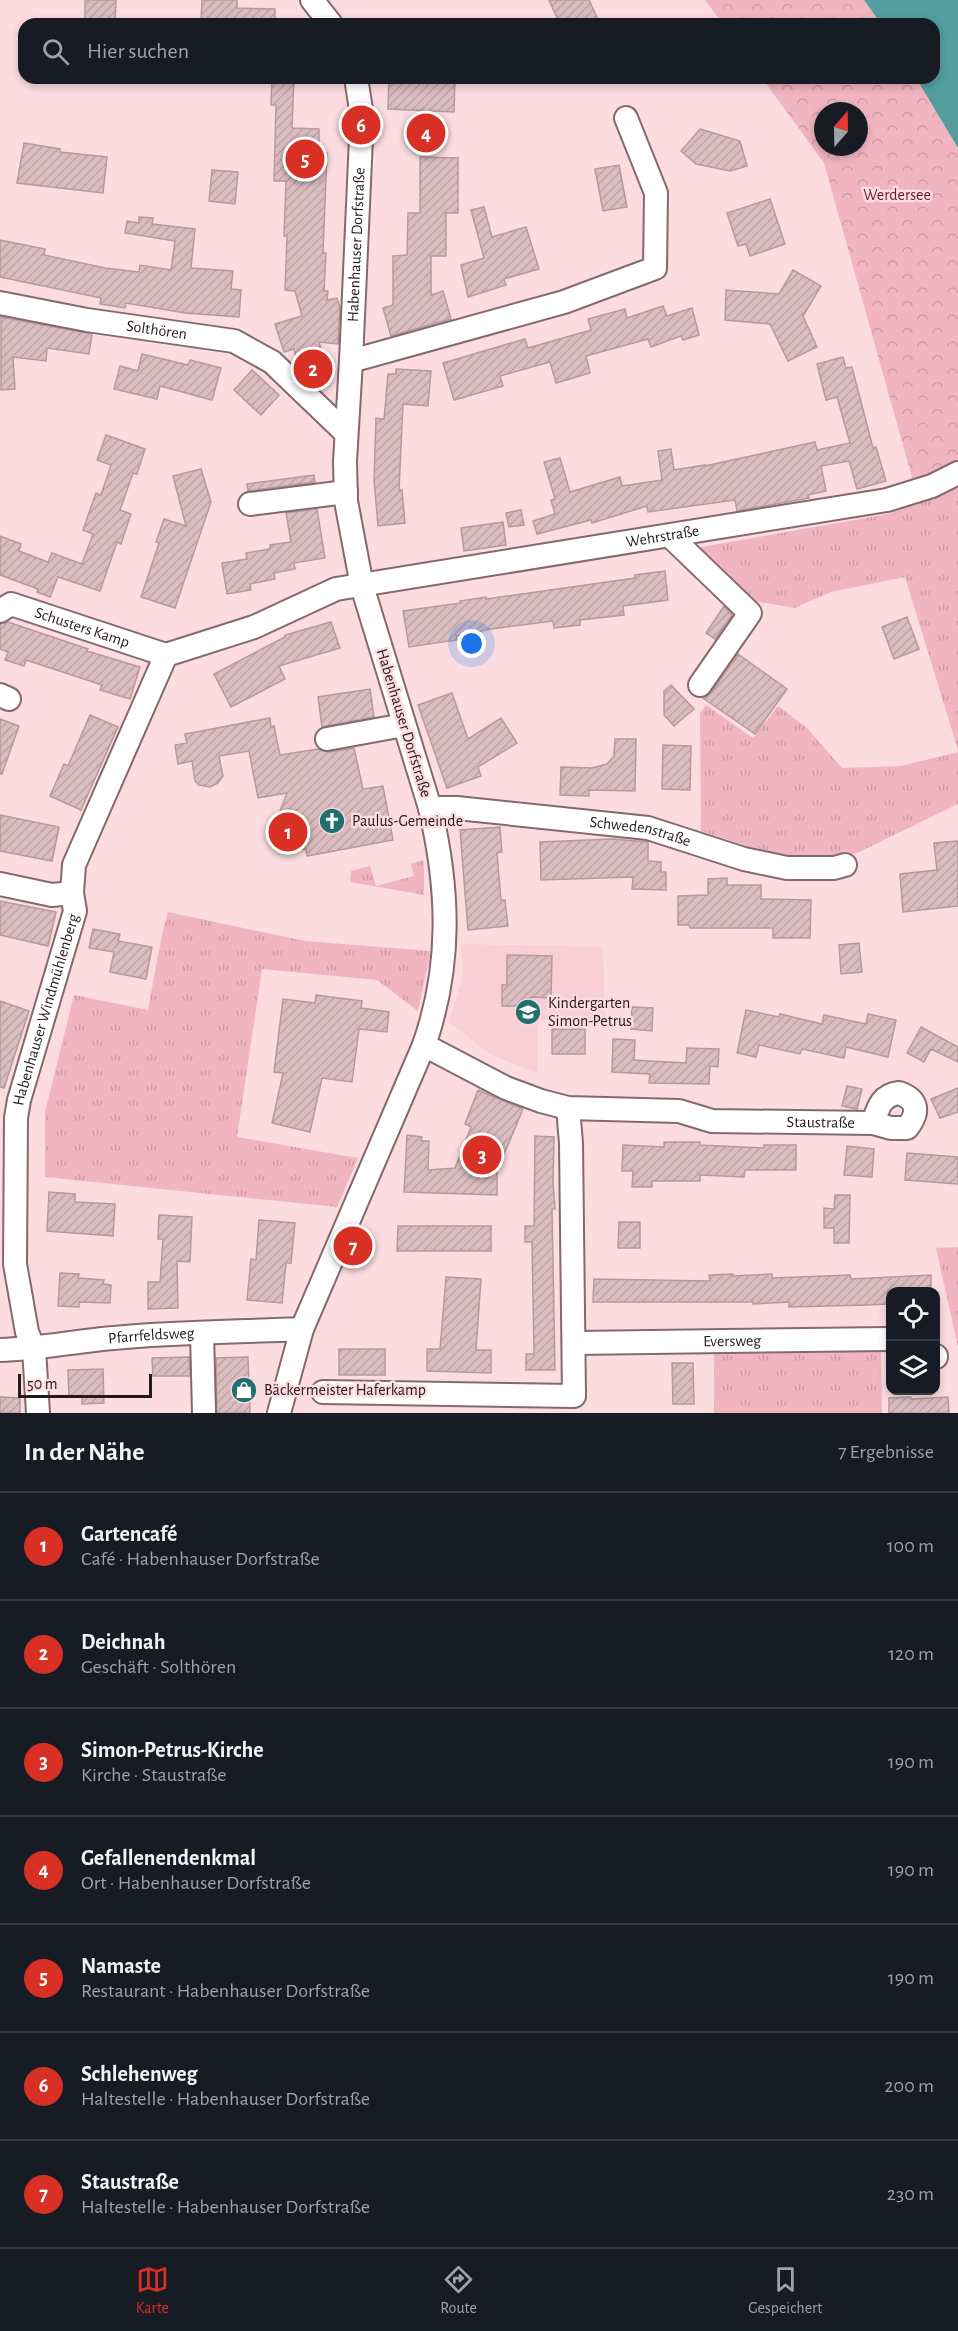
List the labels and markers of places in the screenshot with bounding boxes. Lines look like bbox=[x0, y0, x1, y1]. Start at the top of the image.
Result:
pin: 6 bbox=[342, 102, 380, 148]
pin: 4 bbox=[406, 110, 446, 156]
pin: 5 bbox=[286, 136, 324, 182]
pin: 2 bbox=[294, 346, 332, 392]
church icon: Paulus-Gemeinde bbox=[317, 806, 347, 836]
pin: 1 bbox=[268, 810, 308, 854]
place label: Paulus-Gemeinde bbox=[352, 813, 463, 829]
place label: Kindergarten Simon-Petrus bbox=[548, 995, 632, 1029]
school or university icon: Kindergarten Simon-Petrus bbox=[513, 997, 543, 1027]
pin: 3 bbox=[462, 1132, 502, 1178]
pin: 7 bbox=[334, 1224, 372, 1268]
shop icon: Bäckermeister Haferkamp bbox=[229, 1375, 259, 1405]
place label: Bäckermeister Haferkamp bbox=[264, 1382, 426, 1398]

